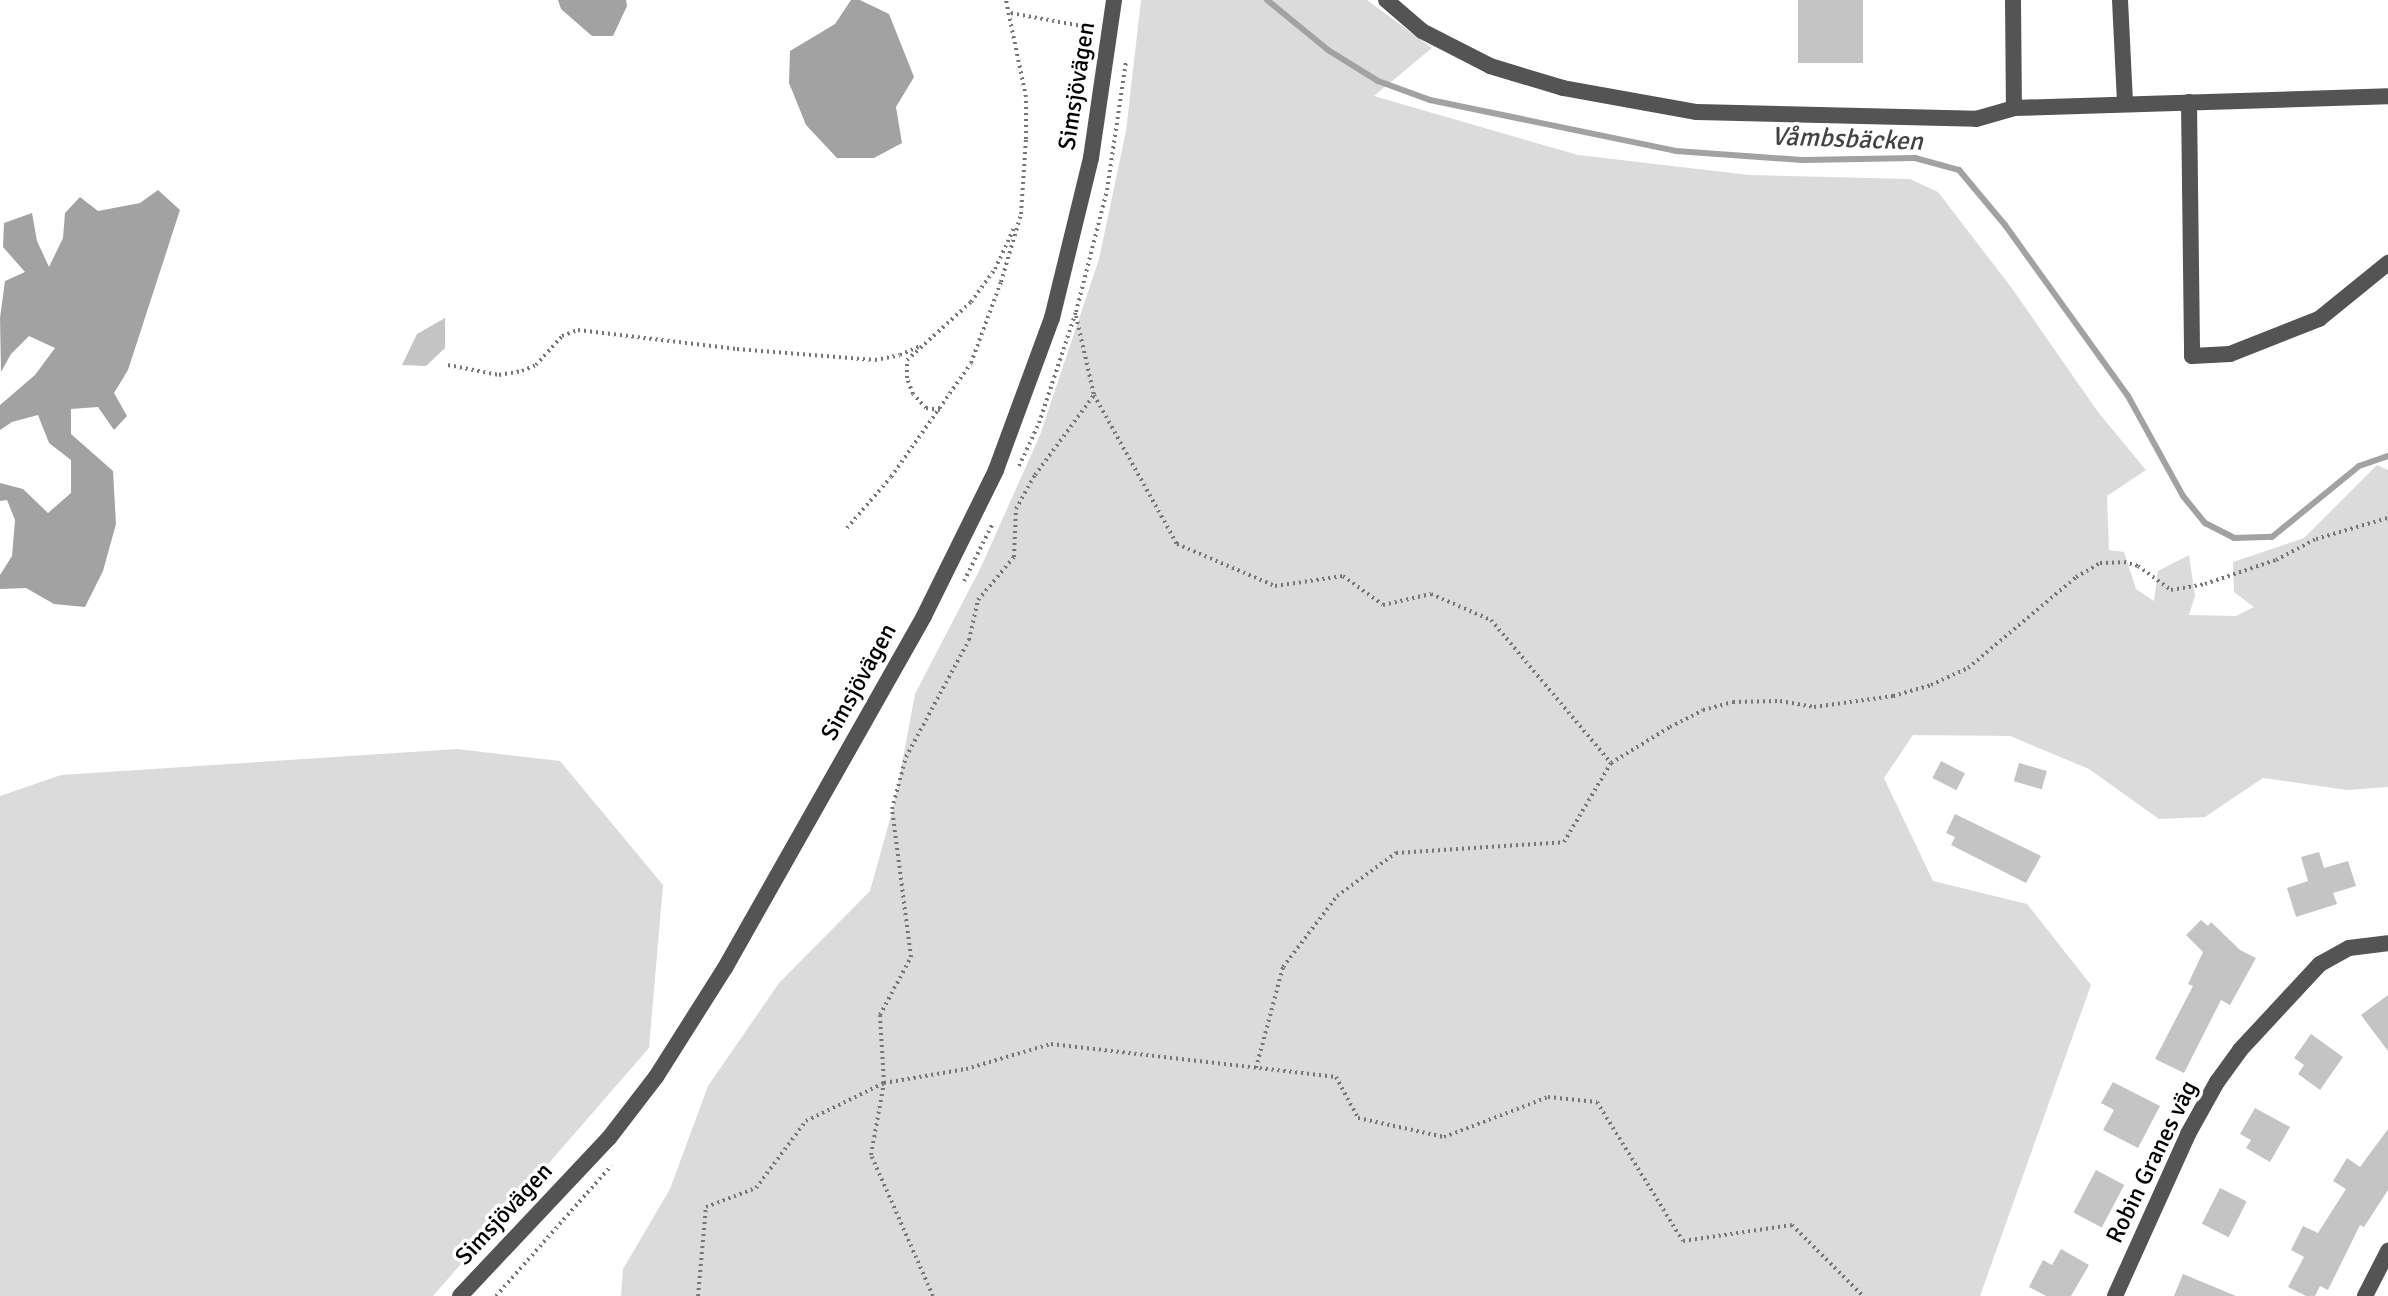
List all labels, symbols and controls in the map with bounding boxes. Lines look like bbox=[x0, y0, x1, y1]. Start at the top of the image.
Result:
street label: Simsjövägen bbox=[1053, 20, 1101, 152]
water label: Våmbsbäcken bbox=[1771, 122, 1923, 158]
street label: Simsjövägen bbox=[815, 619, 903, 745]
street label: Robin Granes väg bbox=[2100, 1076, 2204, 1248]
street label: Simsjövägen bbox=[449, 1157, 559, 1271]

